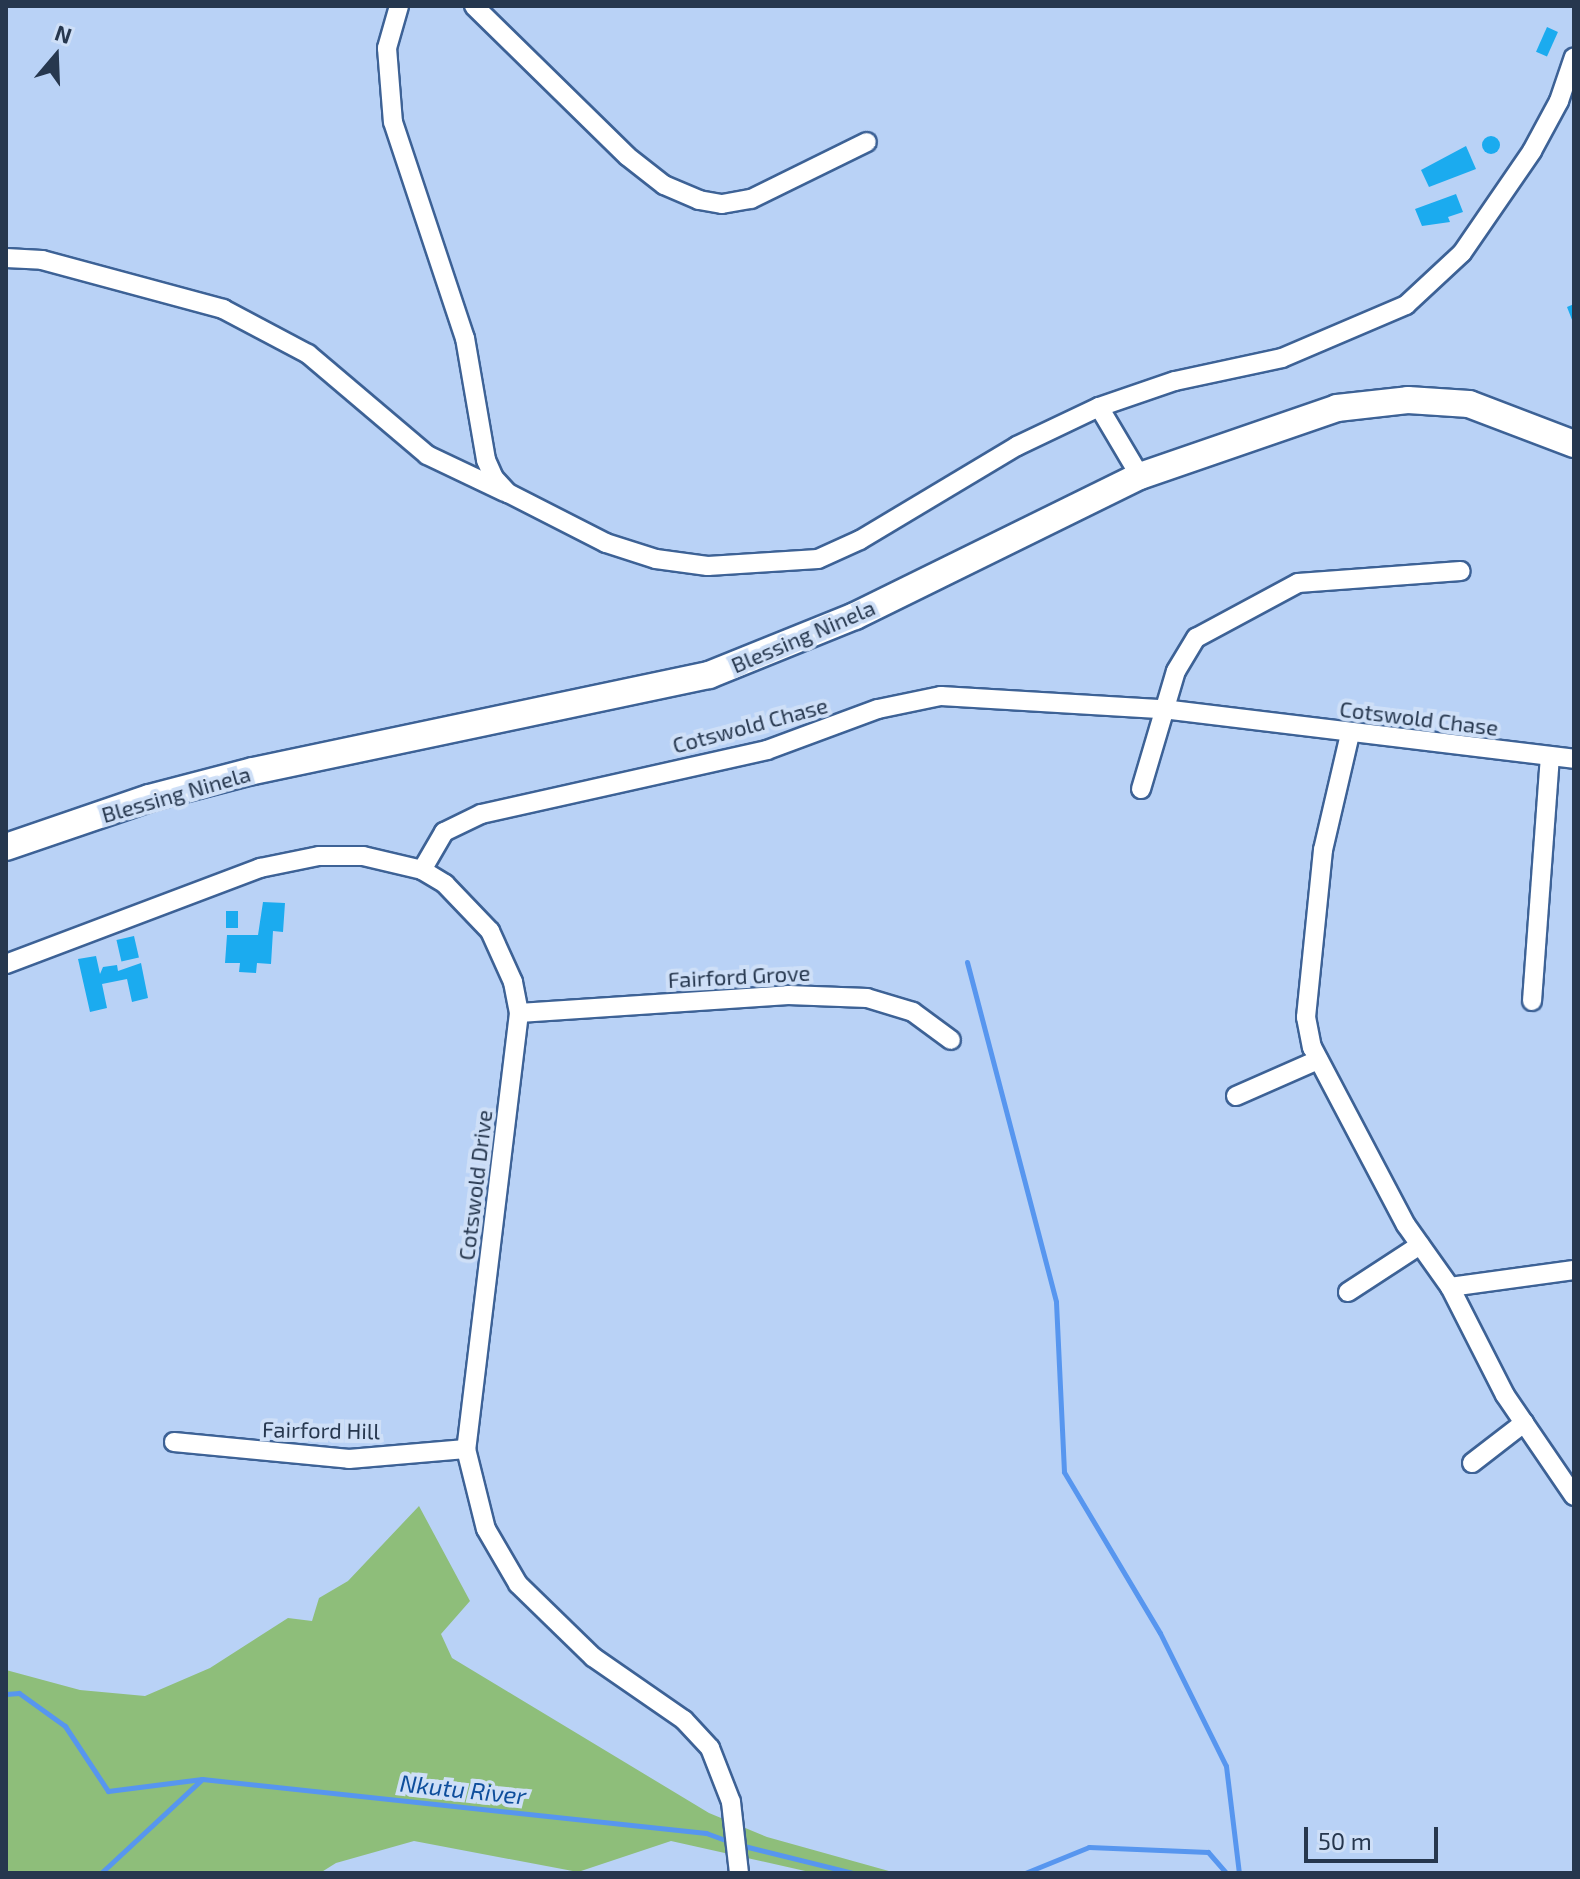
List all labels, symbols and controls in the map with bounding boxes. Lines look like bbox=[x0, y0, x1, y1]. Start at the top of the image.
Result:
north arrow bbox=[16, 16, 96, 96]
text: N bbox=[52, 18, 76, 48]
street label: Blessing Ninela bbox=[727, 594, 879, 678]
street label: Cotswold Chase bbox=[670, 692, 830, 758]
street label: Cotswold Chase bbox=[1338, 695, 1500, 741]
street label: Blessing Ninela bbox=[98, 760, 254, 828]
street label: Fairford Grove bbox=[667, 959, 811, 993]
street label: Cotswold Drive bbox=[453, 1108, 497, 1262]
street label: Fairford Hill bbox=[262, 1416, 380, 1444]
water label: Nkutu River bbox=[398, 1768, 528, 1810]
scale bar bbox=[1308, 1811, 1442, 1861]
text: 50 m bbox=[1318, 1826, 1372, 1855]

